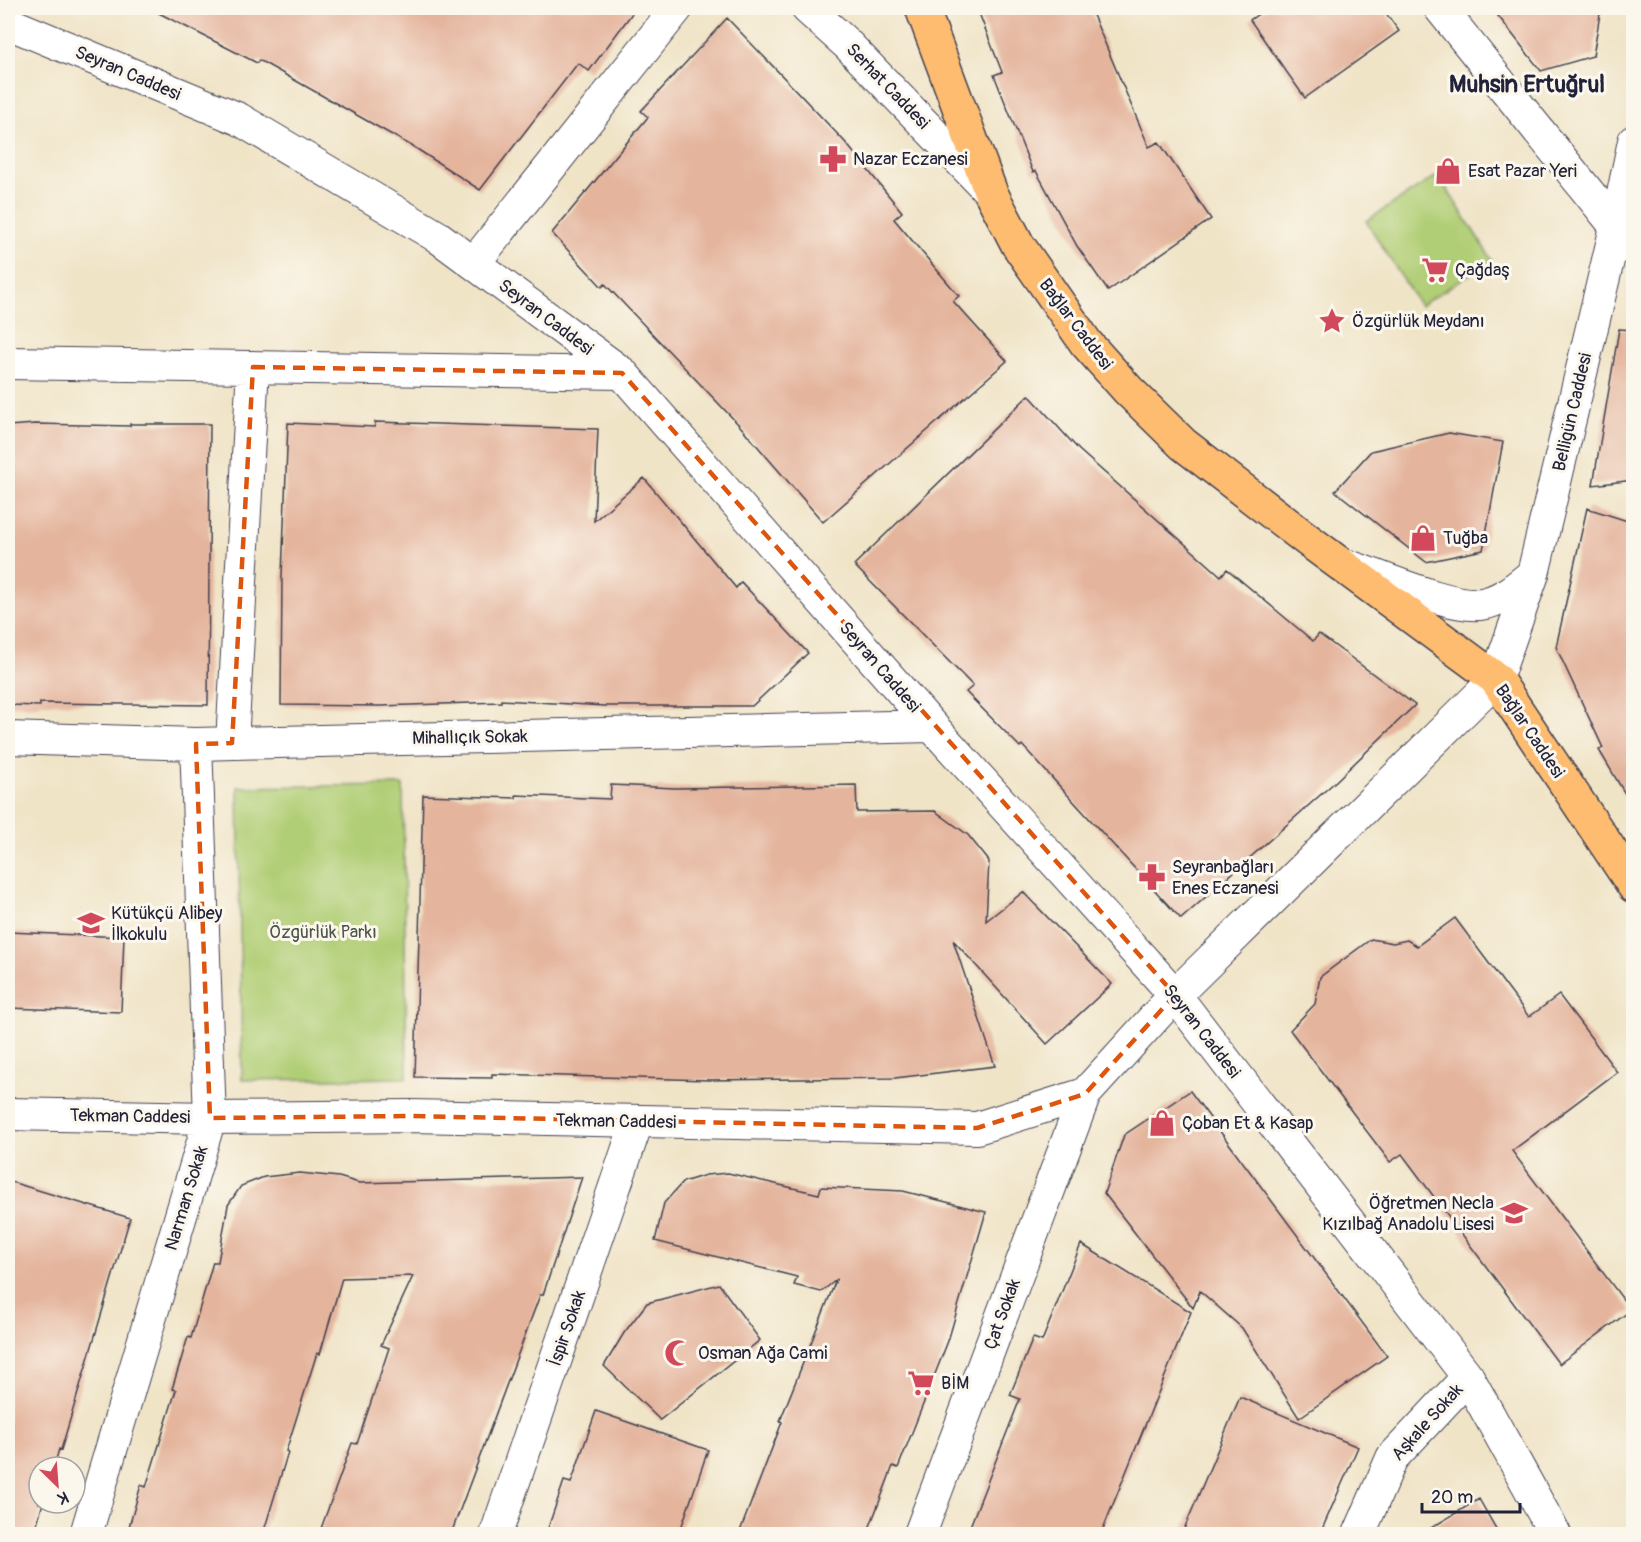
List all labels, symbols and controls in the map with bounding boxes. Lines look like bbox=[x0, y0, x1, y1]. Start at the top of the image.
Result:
street label: Serhat Caddesi bbox=[841, 39, 934, 134]
street label: Seyran Caddesi bbox=[71, 41, 184, 106]
district label: Muhsin Ertuğrul bbox=[1449, 70, 1605, 99]
pharmacy icon: Nazar Eczanesi bbox=[818, 144, 848, 174]
place label: Nazar Eczanesi bbox=[853, 148, 968, 171]
shop icon: Esat Pazar Yeri bbox=[1433, 156, 1463, 186]
place label: Esat Pazar Yeri bbox=[1468, 160, 1577, 183]
supermarket icon: Çağdaş bbox=[1420, 255, 1450, 285]
place label: Çağdaş bbox=[1455, 259, 1509, 282]
street label: Seyran Caddesi bbox=[494, 274, 598, 361]
street label: Bağlar Caddesi bbox=[1034, 274, 1117, 375]
place icon: Özgürlük Meydanı bbox=[1317, 306, 1347, 336]
place label: Özgürlük Meydanı bbox=[1352, 310, 1485, 333]
street label: Belligün Caddesi bbox=[1548, 351, 1597, 474]
shop icon: Tuğba bbox=[1408, 523, 1438, 553]
place label: Tuğba bbox=[1443, 527, 1488, 550]
street label: Seyran Caddesi bbox=[834, 617, 925, 717]
street label: Bağlar Caddesi bbox=[1490, 680, 1569, 783]
street label: Mihallıçık Sokak bbox=[412, 725, 528, 750]
place label: Seyranbağları Enes Eczanesi bbox=[1172, 856, 1278, 900]
pharmacy icon: Seyranbağları Enes Eczanesi bbox=[1137, 862, 1167, 892]
place label: Kütükçü Alibey İlkokulu bbox=[111, 902, 223, 946]
school or university icon: Kütükçü Alibey İlkokulu bbox=[76, 908, 106, 938]
park label: Özgürlük Parkı bbox=[269, 921, 377, 944]
street label: Seyran Caddesi bbox=[1158, 980, 1245, 1083]
street label: Tekman Caddesi bbox=[69, 1104, 190, 1129]
shop icon: Çoban Et & Kasap bbox=[1147, 1108, 1177, 1138]
street label: Tekman Caddesi bbox=[555, 1109, 676, 1134]
place label: Çoban Et & Kasap bbox=[1182, 1112, 1314, 1135]
street label: Narman Sokak bbox=[160, 1142, 213, 1253]
place label: Öğretmen Necla Kızılbağ Anadolu Lisesi bbox=[1322, 1192, 1494, 1236]
school or university icon: Öğretmen Necla Kızılbağ Anadolu Lisesi bbox=[1499, 1198, 1529, 1228]
street label: Çat Sokak bbox=[979, 1275, 1026, 1353]
street label: İspir Sokak bbox=[544, 1287, 591, 1369]
mosque icon: Osman Ağa Cami bbox=[663, 1338, 693, 1368]
place label: Osman Ağa Cami bbox=[698, 1342, 827, 1365]
supermarket icon: BİM bbox=[906, 1368, 936, 1398]
place label: BİM bbox=[941, 1372, 969, 1395]
street label: Aşkale Sokak bbox=[1387, 1379, 1468, 1466]
north arrow bbox=[27, 1455, 87, 1515]
scale bar bbox=[1422, 1476, 1520, 1514]
text: 20 m bbox=[1431, 1486, 1473, 1509]
text: K bbox=[54, 1487, 72, 1509]

